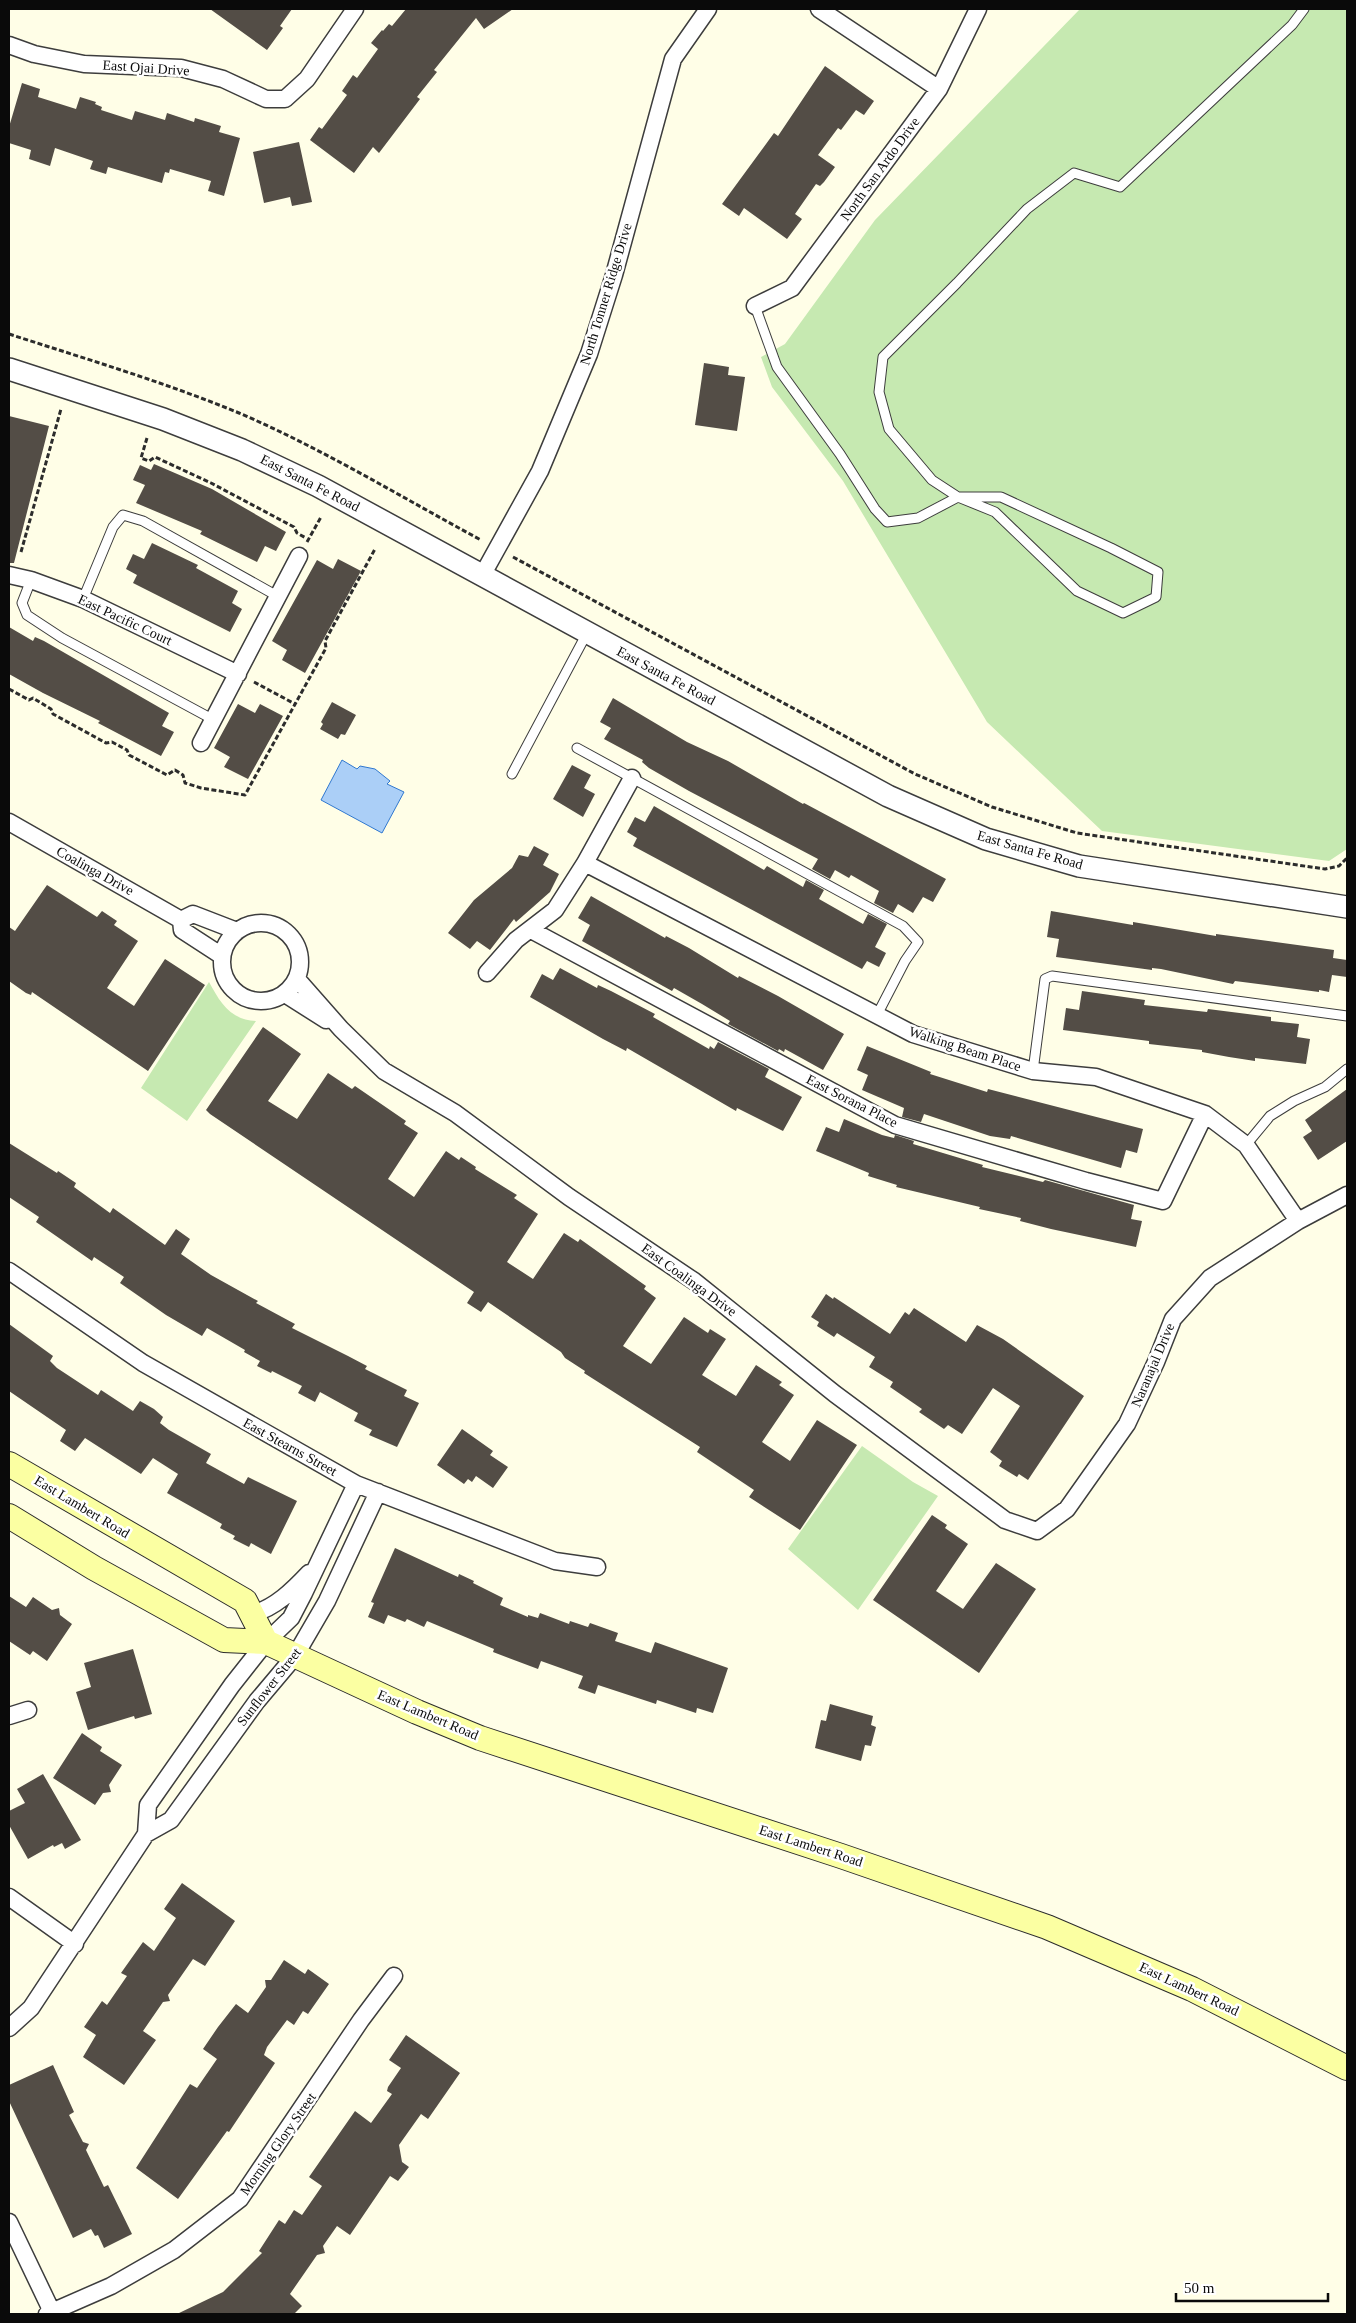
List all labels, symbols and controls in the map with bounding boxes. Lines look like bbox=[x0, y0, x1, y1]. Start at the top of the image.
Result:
street label: East Ojai Drive bbox=[102, 57, 190, 79]
street label: North San Ardo Drive bbox=[837, 114, 923, 224]
street label: North Tonner Ridge Drive bbox=[577, 221, 635, 367]
street label: East Santa Fe Road bbox=[258, 452, 362, 514]
street label: East Pacific Court bbox=[76, 592, 174, 648]
street label: East Santa Fe Road bbox=[614, 644, 718, 708]
street label: East Santa Fe Road bbox=[975, 828, 1085, 872]
street label: Coalinga Drive bbox=[54, 844, 136, 898]
street label: Walking Beam Place bbox=[907, 1024, 1023, 1074]
street label: East Sorana Place bbox=[804, 1072, 900, 1130]
street label: East Coalinga Drive bbox=[639, 1241, 739, 1319]
street label: Naranajal Drive bbox=[1129, 1321, 1177, 1409]
street label: East Stearns Street bbox=[240, 1415, 340, 1479]
street label: East Lambert Road bbox=[32, 1473, 132, 1541]
street label: Sunflower Street bbox=[234, 1645, 304, 1729]
street label: East Lambert Road bbox=[375, 1687, 481, 1743]
street label: East Lambert Road bbox=[757, 1822, 865, 1870]
street label: East Lambert Road bbox=[1137, 1959, 1241, 2019]
street label: Morning Glory Street bbox=[237, 2090, 319, 2198]
scale bar bbox=[1176, 2270, 1328, 2302]
text: 50 m bbox=[1184, 2280, 1215, 2296]

